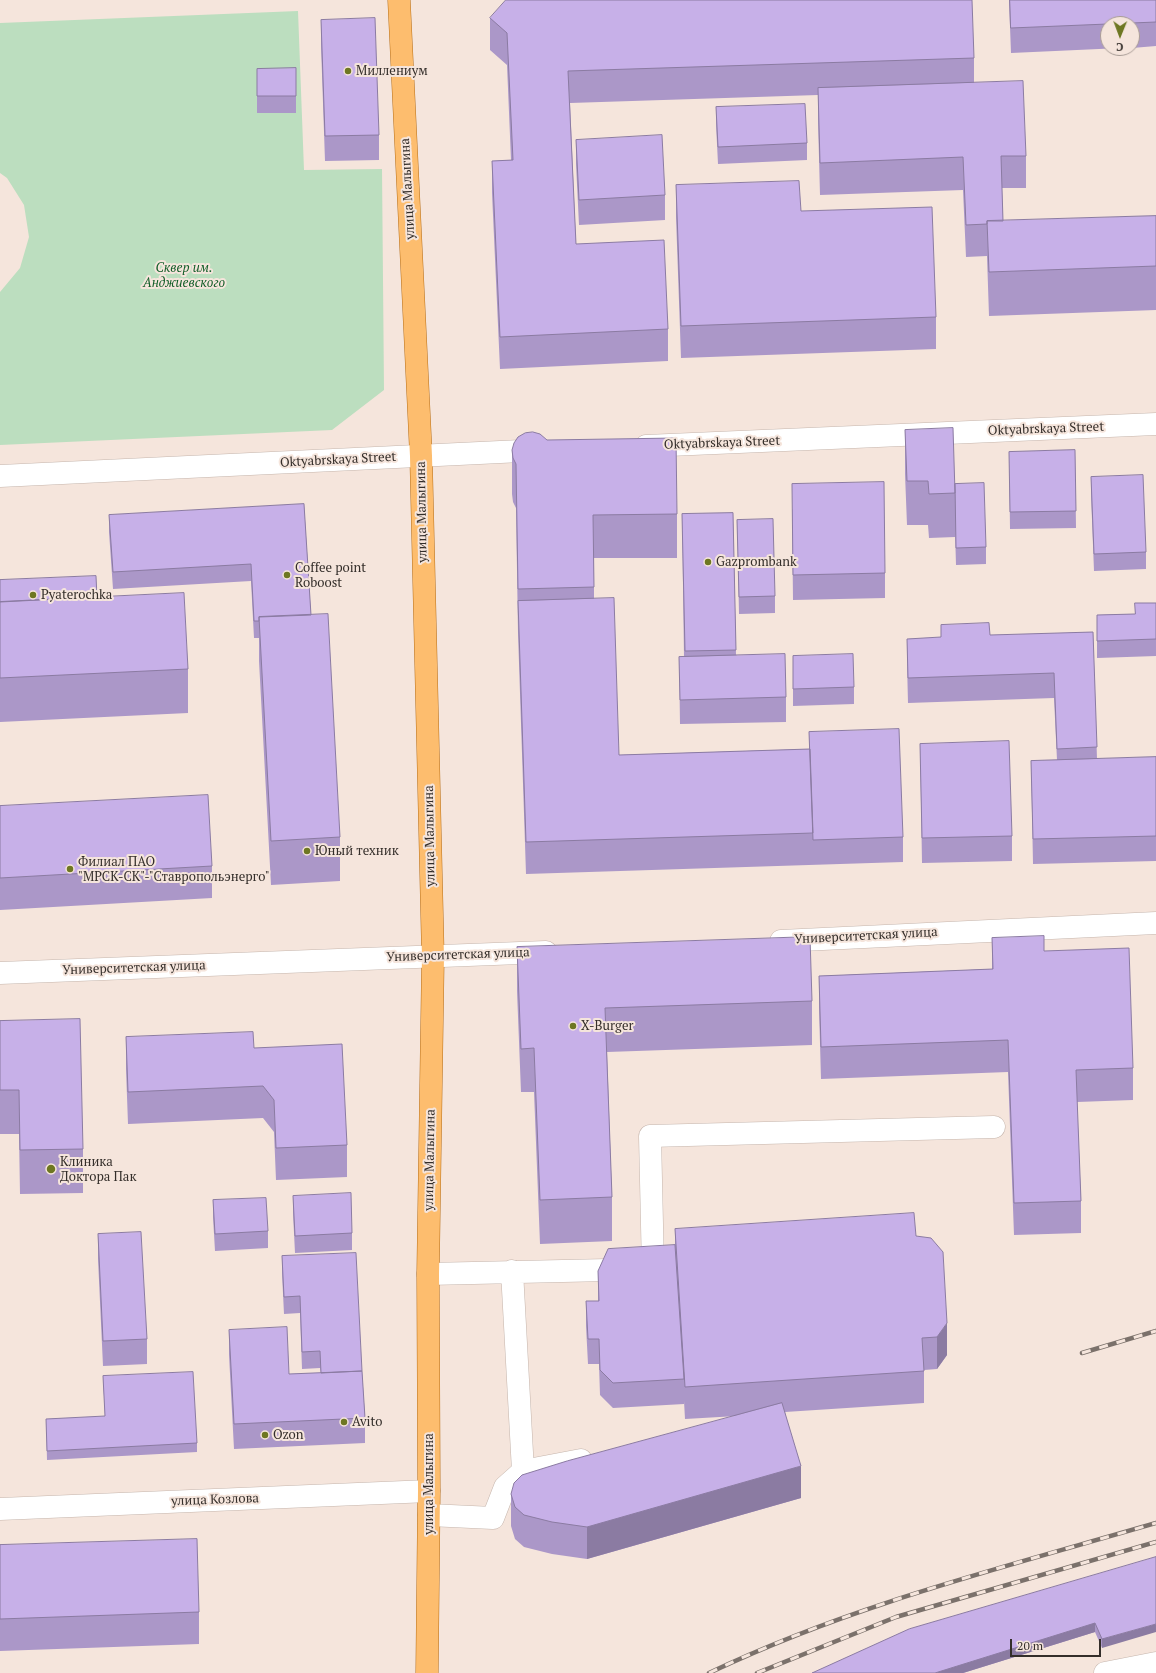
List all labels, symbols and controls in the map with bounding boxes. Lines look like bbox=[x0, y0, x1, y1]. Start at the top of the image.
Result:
north arrow bbox=[1100, 16, 1140, 56]
text: С bbox=[1116, 40, 1124, 54]
place label: Миллениум bbox=[356, 63, 428, 79]
marker: Миллениум bbox=[343, 66, 353, 76]
street label: улица Малыгина bbox=[398, 138, 418, 240]
park label: Сквер им. Анджиевского bbox=[143, 260, 225, 291]
street label: Oktyabrskaya Street bbox=[988, 419, 1104, 439]
street label: Oktyabrskaya Street bbox=[664, 433, 780, 453]
street label: Oktyabrskaya Street bbox=[280, 449, 396, 471]
street label: улица Малыгина bbox=[413, 461, 431, 563]
place label: Gazprombank bbox=[716, 554, 797, 570]
marker: Gazprombank bbox=[703, 557, 713, 567]
place label: Coffee point Roboost bbox=[295, 560, 366, 591]
marker: Coffee point Roboost bbox=[282, 570, 292, 580]
place label: Pyaterochka bbox=[41, 587, 112, 603]
marker: Pyaterochka bbox=[28, 590, 38, 600]
street label: улица Малыгина bbox=[421, 785, 439, 887]
place label: Юный техник bbox=[315, 843, 399, 859]
marker: Юный техник bbox=[302, 846, 312, 856]
place label: Филиал ПАО "МРСК-СК"-"Ставропольэнерго" bbox=[78, 854, 270, 885]
marker: Филиал ПАО "МРСК-СК"-"Ставропольэнерго" bbox=[65, 864, 75, 874]
street label: Университетская улица bbox=[794, 924, 938, 948]
street label: Университетская улица bbox=[386, 945, 530, 965]
street label: Университетская улица bbox=[62, 958, 206, 978]
place label: X-Burger bbox=[581, 1018, 633, 1034]
marker: X-Burger bbox=[568, 1021, 578, 1031]
street label: улица Малыгина bbox=[421, 1109, 439, 1211]
place label: Клиника Доктора Пак bbox=[60, 1154, 136, 1185]
marker: Клиника Доктора Пак bbox=[45, 1163, 57, 1175]
place label: Avito bbox=[352, 1414, 382, 1430]
marker: Avito bbox=[339, 1417, 349, 1427]
place label: Ozon bbox=[273, 1427, 303, 1443]
marker: Ozon bbox=[260, 1430, 270, 1440]
street label: улица Малыгина bbox=[421, 1433, 437, 1535]
street label: улица Козлова bbox=[171, 1491, 259, 1509]
scale bar bbox=[1012, 1631, 1103, 1657]
text: 20 m bbox=[1017, 1638, 1043, 1653]

